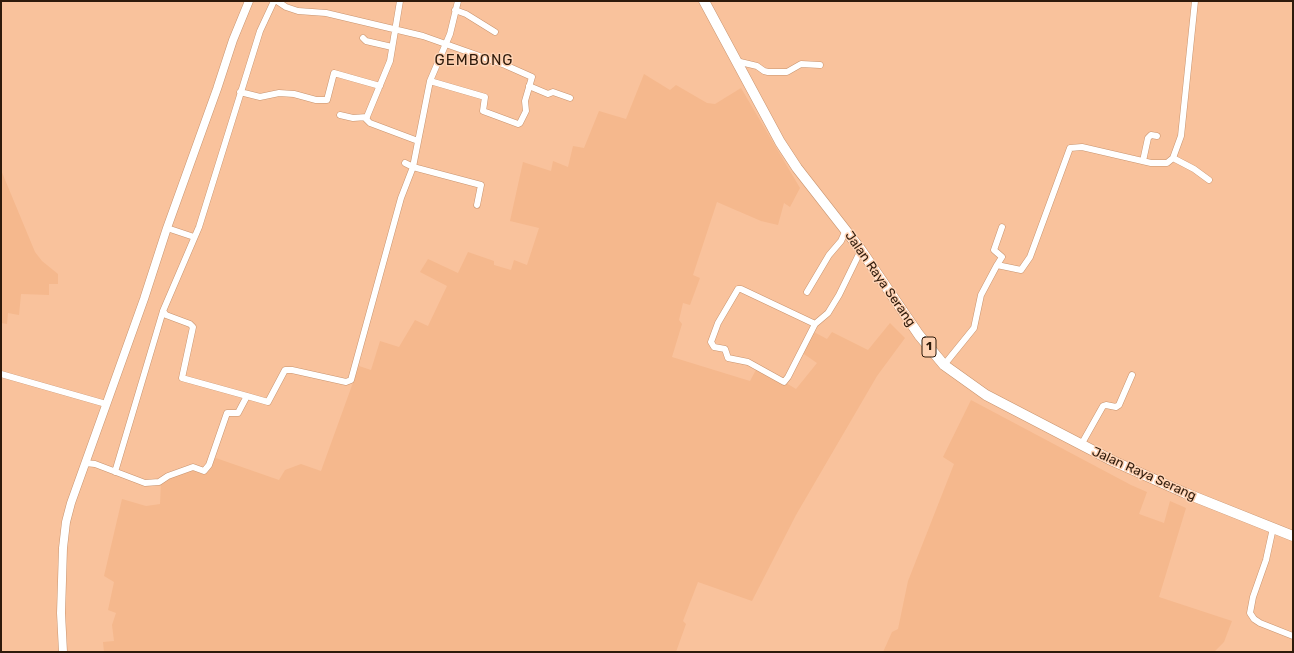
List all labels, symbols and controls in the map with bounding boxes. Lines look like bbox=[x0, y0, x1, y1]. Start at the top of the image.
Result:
district label: GEMBONG bbox=[434, 52, 514, 70]
street label: Jalan Raya Serang bbox=[841, 228, 919, 330]
road number: 1 bbox=[922, 337, 936, 357]
street label: Jalan Raya Serang bbox=[1089, 444, 1199, 504]

